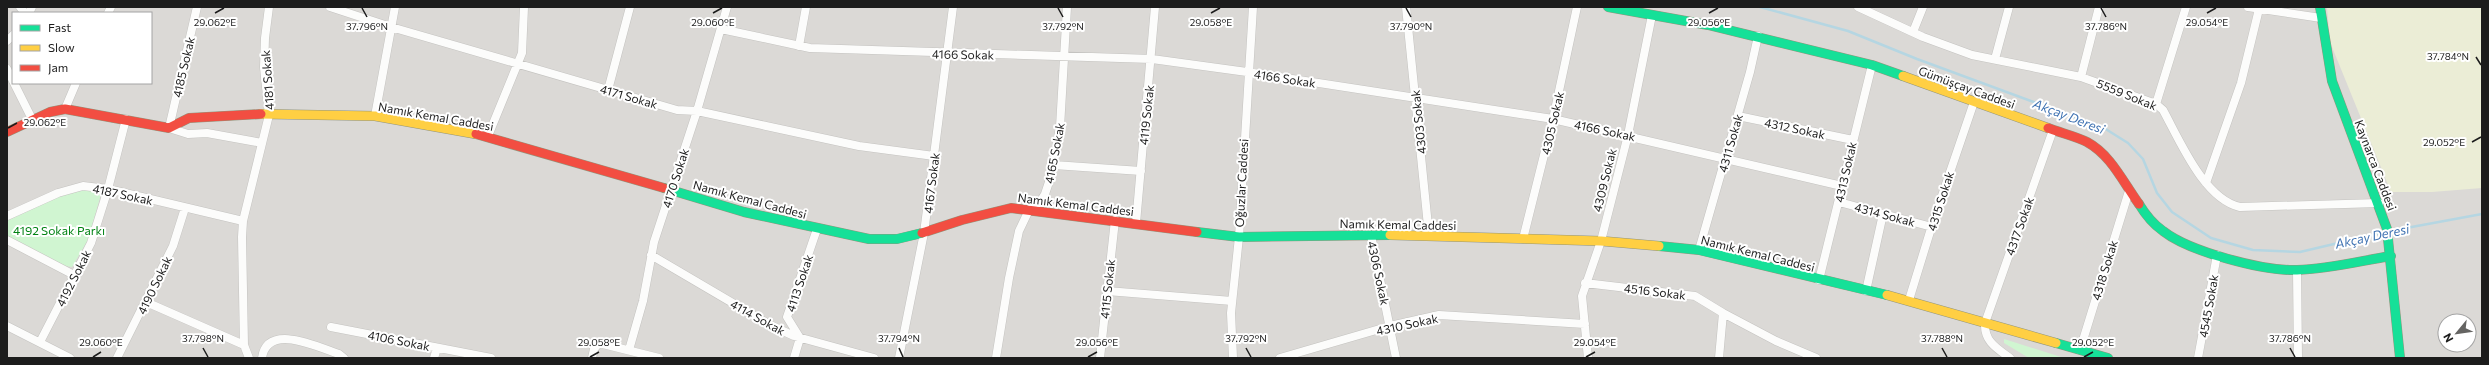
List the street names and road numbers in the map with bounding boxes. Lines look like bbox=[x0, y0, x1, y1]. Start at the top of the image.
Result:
street label: 4185 Sokak bbox=[169, 35, 197, 99]
street label: 4166 Sokak bbox=[932, 46, 995, 62]
street label: 4181 Sokak bbox=[258, 49, 276, 111]
street label: Gümüşçay Caddesi bbox=[1917, 63, 2017, 111]
street label: 4166 Sokak bbox=[1253, 66, 1317, 90]
street label: 5559 Sokak bbox=[2095, 76, 2160, 113]
street label: 4171 Sokak bbox=[599, 81, 660, 111]
street label: 4119 Sokak bbox=[1136, 84, 1156, 146]
street label: 4303 Sokak bbox=[1408, 89, 1428, 155]
street label: 4305 Sokak bbox=[1538, 89, 1566, 156]
street label: Namık Kemal Caddesi bbox=[377, 99, 495, 133]
street label: 4311 Sokak bbox=[1715, 112, 1745, 174]
street label: 4312 Sokak bbox=[1763, 115, 1827, 141]
street label: 4166 Sokak bbox=[1573, 117, 1637, 143]
street label: Kaynarca Caddesi bbox=[2352, 118, 2400, 212]
street label: 4165 Sokak bbox=[1041, 121, 1067, 185]
street label: Oğuzlar Caddesi bbox=[1232, 138, 1250, 228]
street label: 4313 Sokak bbox=[1831, 140, 1859, 204]
street label: 4170 Sokak bbox=[659, 146, 691, 210]
street label: 4309 Sokak bbox=[1589, 146, 1619, 213]
street label: 4167 Sokak bbox=[920, 151, 942, 214]
street label: 4315 Sokak bbox=[1924, 169, 1956, 233]
street label: Namık Kemal Caddesi bbox=[692, 177, 808, 221]
street label: 4187 Sokak bbox=[92, 181, 155, 207]
street label: Namık Kemal Caddesi bbox=[1017, 190, 1135, 218]
street label: 4317 Sokak bbox=[2002, 194, 2036, 257]
street label: 4314 Sokak bbox=[1853, 199, 1917, 229]
street label: Namık Kemal Caddesi bbox=[1339, 216, 1457, 232]
street label: Namık Kemal Caddesi bbox=[1700, 232, 1816, 274]
street label: 4318 Sokak bbox=[2088, 238, 2120, 302]
street label: 4306 Sokak bbox=[1365, 240, 1393, 307]
street label: 4192 Sokak bbox=[53, 247, 93, 309]
street label: 4113 Sokak bbox=[783, 252, 816, 314]
street label: 4190 Sokak bbox=[134, 253, 174, 316]
street label: 4115 Sokak bbox=[1097, 258, 1117, 319]
street label: 4545 Sokak bbox=[2196, 273, 2221, 339]
street label: 4516 Sokak bbox=[1623, 280, 1687, 302]
street label: 4114 Sokak bbox=[728, 296, 788, 338]
street label: 4310 Sokak bbox=[1375, 311, 1440, 337]
street label: 4106 Sokak bbox=[367, 327, 432, 353]

